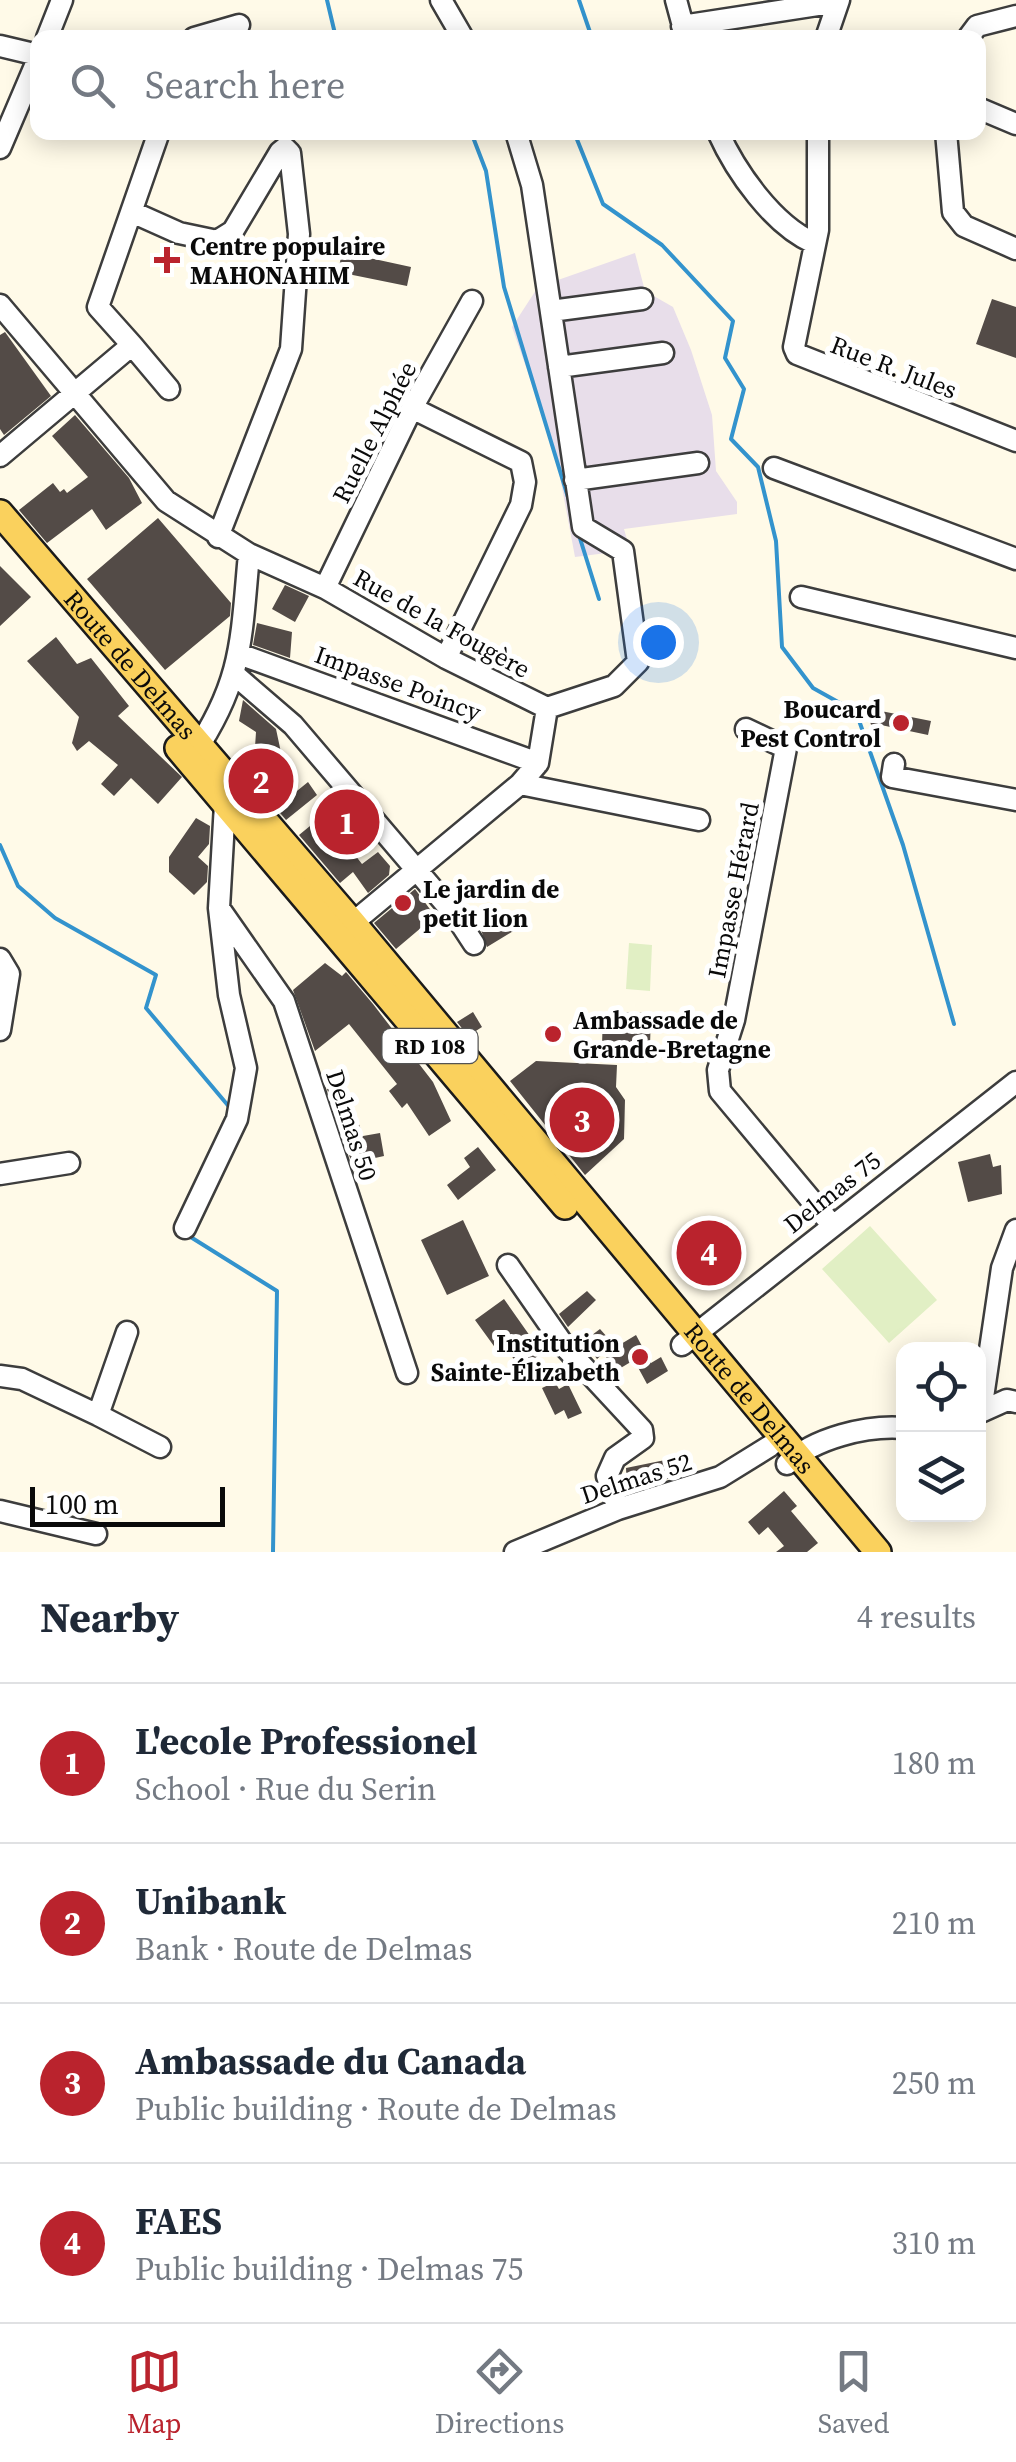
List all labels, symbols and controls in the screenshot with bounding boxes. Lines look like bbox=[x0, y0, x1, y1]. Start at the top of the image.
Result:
search box bbox=[30, 30, 986, 140]
icon: search bbox=[65, 58, 120, 113]
text: Search here bbox=[145, 59, 345, 111]
place label: Centre populaire MAHONAHIM bbox=[190, 229, 385, 292]
marker: Centre populaire MAHONAHIM bbox=[154, 247, 180, 273]
street label: Rue R. Jules bbox=[826, 327, 962, 407]
street label: Ruelle Alphée bbox=[324, 355, 424, 509]
street label: Rue de la Fougère bbox=[348, 560, 536, 686]
street label: Route de Delmas bbox=[56, 582, 204, 747]
your location bbox=[633, 617, 684, 668]
street label: Impasse Poincy bbox=[310, 637, 486, 729]
place label: Boucard Pest Control bbox=[740, 692, 881, 755]
marker: Boucard Pest Control bbox=[890, 712, 912, 734]
pin: 2 bbox=[228, 744, 294, 818]
pin: 1 bbox=[314, 784, 380, 860]
street label: Impasse Hérard bbox=[699, 799, 767, 981]
place label: Le jardin de petit lion bbox=[423, 872, 559, 935]
marker: Le jardin de petit lion bbox=[392, 892, 414, 914]
place label: Ambassade de Grande-Bretagne bbox=[573, 1003, 771, 1066]
marker: Ambassade de Grande-Bretagne bbox=[542, 1023, 564, 1045]
road number: RD 108 bbox=[382, 1029, 478, 1063]
street label: Delmas 50 bbox=[318, 1065, 386, 1185]
pin: 3 bbox=[550, 1082, 614, 1158]
street label: Delmas 75 bbox=[776, 1143, 888, 1241]
pin: 4 bbox=[676, 1216, 742, 1290]
street label: Route de Delmas bbox=[676, 1315, 823, 1481]
place label: Institution Sainte-Élizabeth bbox=[431, 1326, 620, 1389]
map controls bbox=[896, 1342, 986, 1522]
button: locate bbox=[896, 1342, 986, 1432]
marker: Institution Sainte-Élizabeth bbox=[629, 1346, 651, 1368]
button: layers bbox=[896, 1432, 986, 1522]
street label: Delmas 52 bbox=[576, 1444, 696, 1512]
scale bar bbox=[30, 1482, 225, 1526]
text: 100 m bbox=[45, 1485, 119, 1523]
text: Nearby bbox=[40, 1588, 179, 1646]
text: 4 results bbox=[857, 1595, 976, 1639]
text: L'ecole Professionel bbox=[135, 1715, 478, 1767]
text: 1 bbox=[64, 1741, 81, 1785]
text: 180 m bbox=[892, 1741, 976, 1785]
text: School · Rue du Serin bbox=[135, 1767, 436, 1811]
text: Unibank bbox=[135, 1875, 286, 1927]
text: 2 bbox=[64, 1901, 81, 1945]
text: 210 m bbox=[892, 1901, 976, 1945]
text: Bank · Route de Delmas bbox=[135, 1927, 472, 1971]
text: Ambassade du Canada bbox=[135, 2035, 526, 2087]
text: 3 bbox=[64, 2061, 81, 2105]
text: 250 m bbox=[892, 2061, 976, 2105]
text: Public building · Route de Delmas bbox=[135, 2087, 617, 2131]
text: FAES bbox=[135, 2195, 222, 2247]
text: 4 bbox=[64, 2221, 81, 2265]
text: 310 m bbox=[892, 2221, 976, 2265]
text: Public building · Delmas 75 bbox=[135, 2247, 524, 2291]
tab: Map bbox=[127, 2344, 182, 2442]
tab: Directions bbox=[435, 2344, 564, 2442]
tab: Saved bbox=[818, 2344, 889, 2442]

